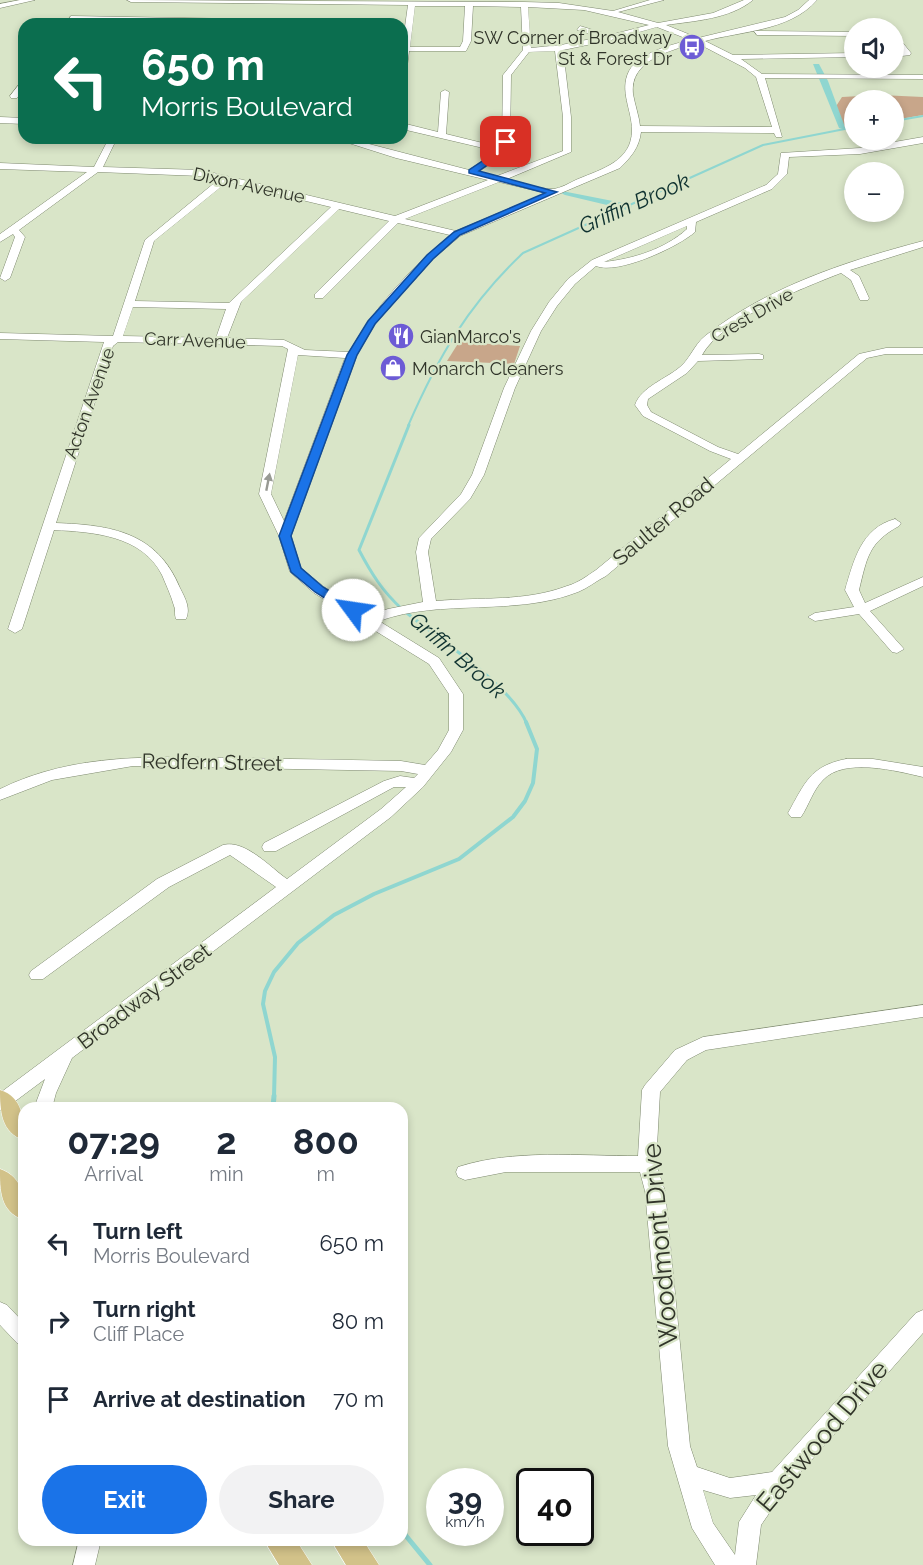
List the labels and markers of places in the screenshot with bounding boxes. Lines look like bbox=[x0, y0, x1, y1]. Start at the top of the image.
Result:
place label: SW Corner of Broadway St & Forest Dr bbox=[474, 27, 673, 69]
bus stop icon: SW Corner of Broadway St & Forest Dr bbox=[677, 32, 707, 62]
pin bbox=[480, 116, 531, 167]
restaurant icon: GianMarco's bbox=[386, 321, 416, 351]
place label: GianMarco's bbox=[420, 326, 521, 347]
shop icon: Monarch Cleaners bbox=[378, 353, 408, 383]
place label: Monarch Cleaners bbox=[412, 358, 564, 379]

